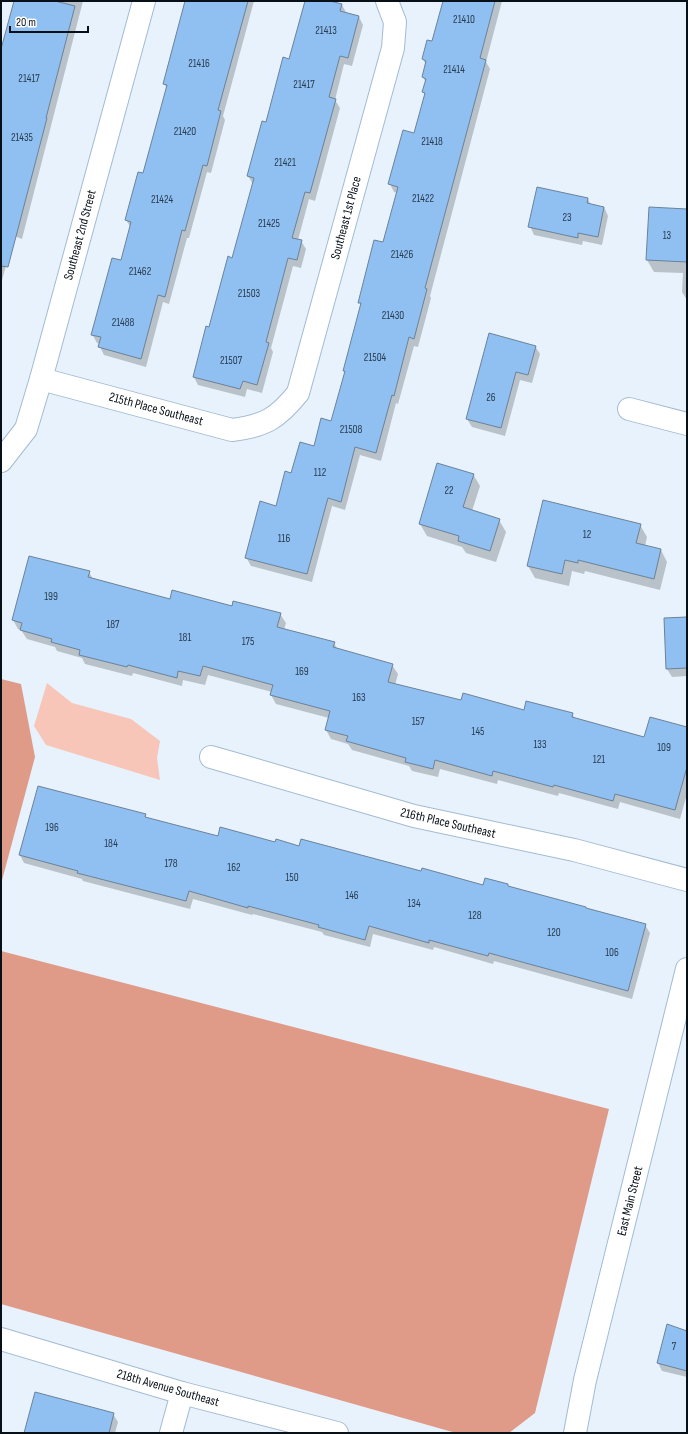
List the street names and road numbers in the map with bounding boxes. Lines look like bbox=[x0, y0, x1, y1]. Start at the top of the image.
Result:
street label: Southeast 1st Place bbox=[327, 175, 365, 261]
street label: Southeast 2nd Street bbox=[60, 188, 100, 282]
street label: 215th Place Southeast bbox=[107, 389, 205, 429]
street label: 216th Place Southeast bbox=[399, 804, 497, 842]
street label: East Main Street bbox=[614, 1165, 646, 1237]
street label: 218th Avenue Southeast bbox=[115, 1366, 221, 1410]

